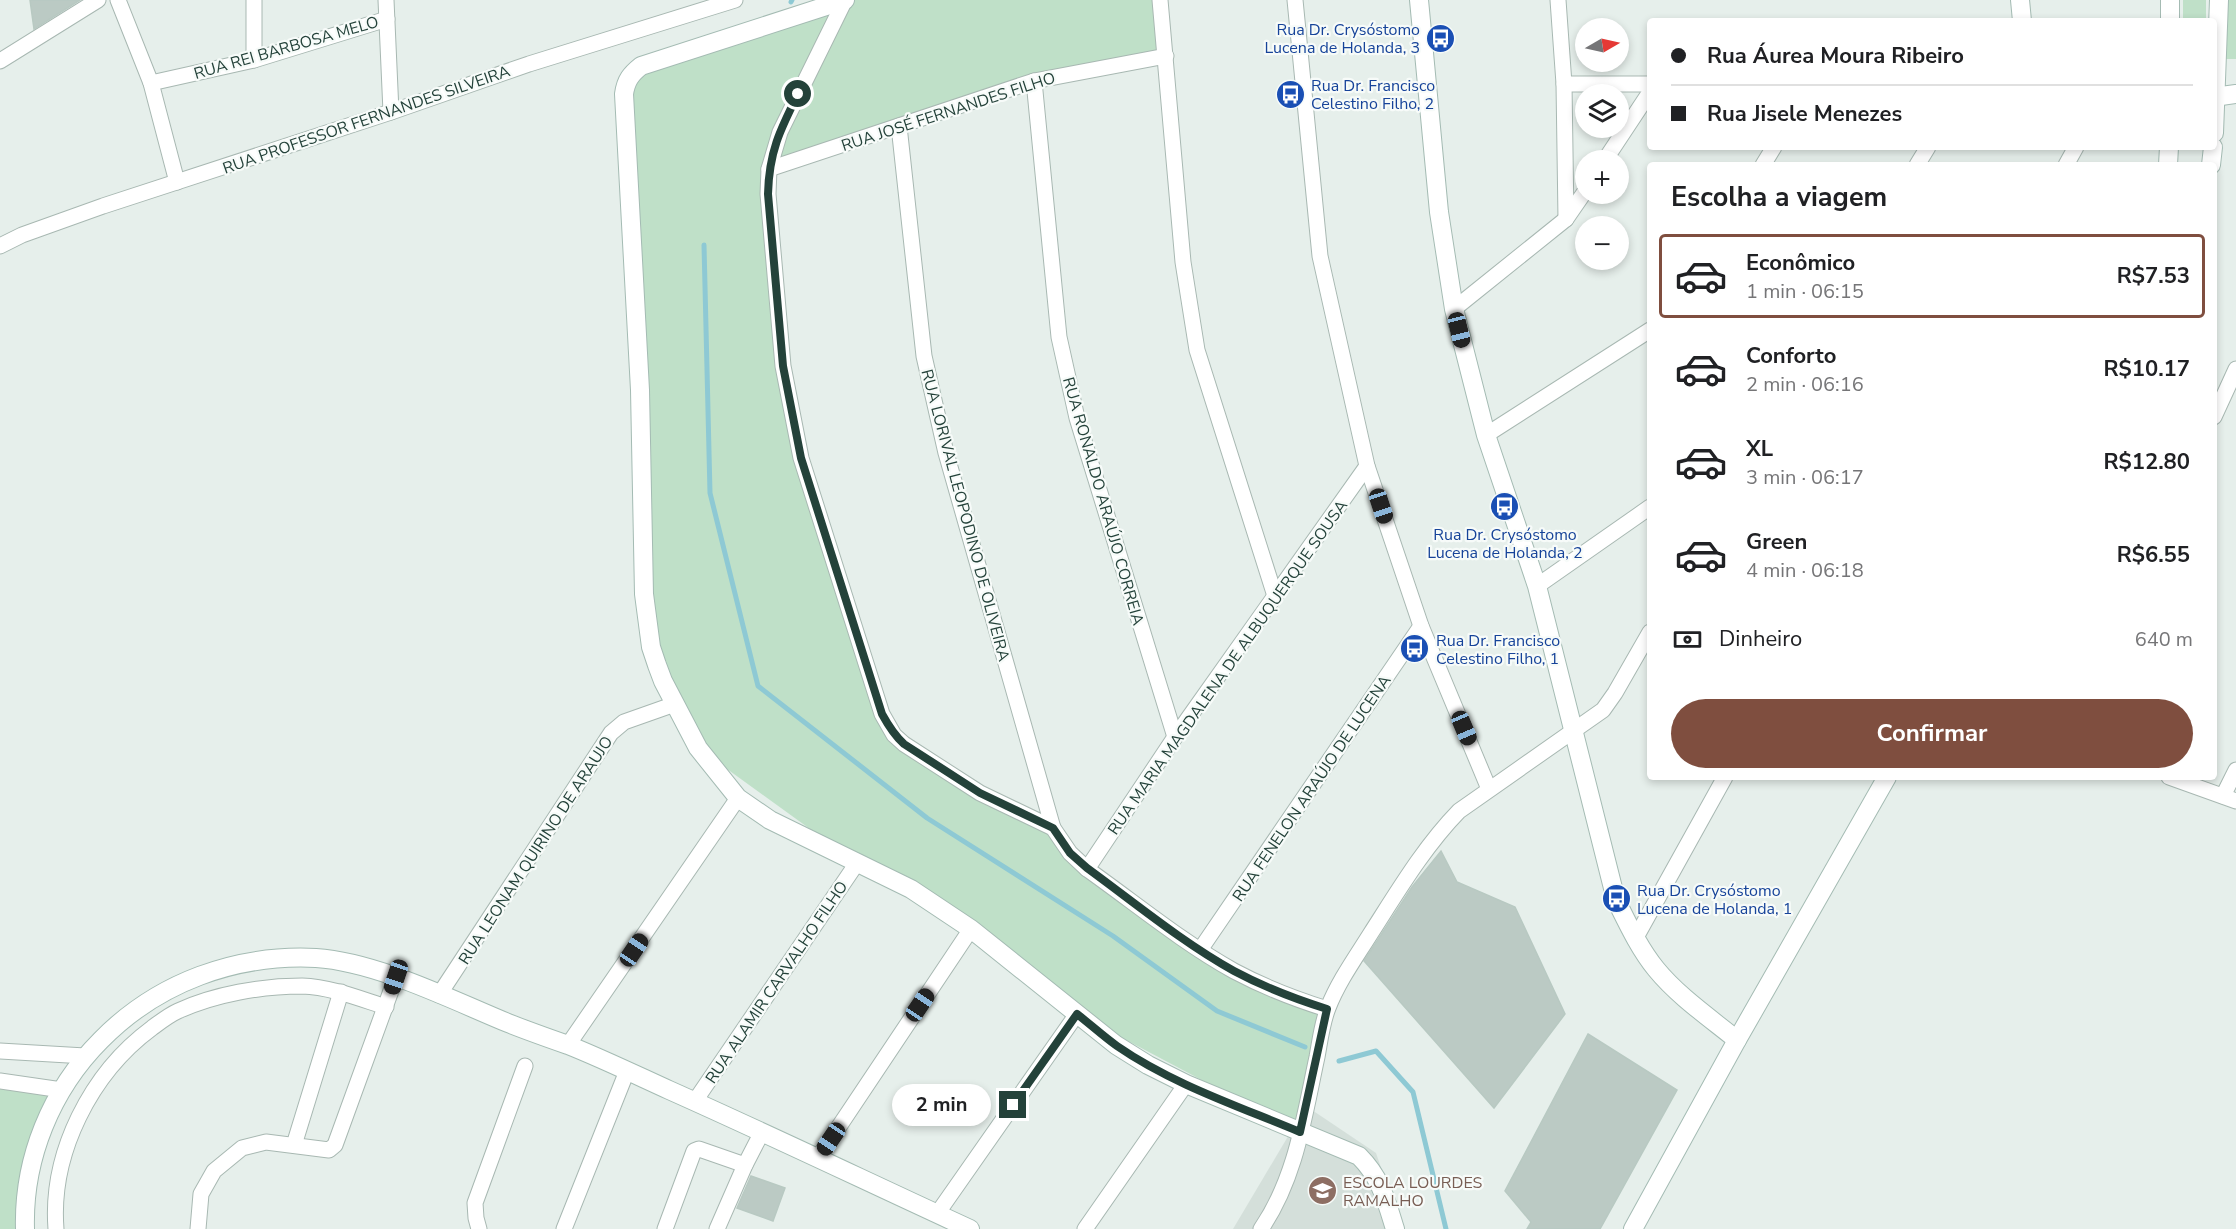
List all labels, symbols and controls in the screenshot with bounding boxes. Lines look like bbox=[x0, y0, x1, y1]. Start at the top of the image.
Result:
street label: RUA REI BARBOSA MELO bbox=[191, 11, 381, 85]
north arrow bbox=[1575, 18, 1629, 72]
map controls bbox=[1575, 18, 1629, 270]
place label: Rua Dr. Crysóstomo Lucena de Holanda, 3 bbox=[1265, 19, 1420, 59]
bus stop icon: Rua Dr. Crysóstomo Lucena de Holanda, 3 bbox=[1425, 22, 1457, 54]
text: Rua Áurea Moura Ribeiro bbox=[1707, 41, 1964, 71]
street label: RUA PROFESSOR FERNANDES SILVEIRA bbox=[220, 60, 513, 180]
street label: RUA JOSÉ FERNANDES FILHO bbox=[838, 67, 1058, 157]
place label: Rua Dr. Francisco Celestino Filho, 2 bbox=[1311, 75, 1435, 115]
bus stop icon: Rua Dr. Francisco Celestino Filho, 2 bbox=[1274, 78, 1306, 110]
route start bbox=[784, 80, 811, 107]
button: layers bbox=[1575, 84, 1629, 138]
text: Rua Jisele Menezes bbox=[1707, 99, 1902, 129]
button: + bbox=[1575, 150, 1629, 204]
text: Escolha a viagem bbox=[1671, 179, 1887, 216]
button: − bbox=[1575, 216, 1629, 270]
text: Econômico bbox=[1746, 248, 1855, 278]
icon: car bbox=[1674, 249, 1728, 303]
text: R$7.53 bbox=[2117, 261, 2190, 291]
text: 1 min · 06:15 bbox=[1746, 278, 1864, 305]
car bbox=[1446, 310, 1472, 350]
text: Conforto bbox=[1746, 341, 1836, 371]
icon: car bbox=[1674, 342, 1728, 396]
text: R$10.17 bbox=[2103, 354, 2190, 384]
street label: RUA LORIVAL LEOPODINO DE OLIVEIRA bbox=[915, 367, 1015, 664]
text: 2 min · 06:16 bbox=[1746, 371, 1864, 398]
street label: RUA RONALDO ARAÚJO CORREIA bbox=[1057, 375, 1149, 628]
text: XL bbox=[1746, 434, 1773, 464]
icon: car bbox=[1674, 435, 1728, 489]
text: R$12.80 bbox=[2103, 447, 2190, 477]
text: 3 min · 06:17 bbox=[1746, 464, 1864, 491]
car bbox=[1367, 486, 1395, 526]
bus stop icon: Rua Dr. Crysóstomo Lucena de Holanda, 2 bbox=[1489, 490, 1521, 522]
street label: RUA MARIA MAGDALENA DE ALBUQUERQUE SOUSA bbox=[1103, 495, 1353, 839]
place label: Rua Dr. Crysóstomo Lucena de Holanda, 2 bbox=[1427, 524, 1583, 564]
text: Green bbox=[1746, 527, 1807, 557]
icon: car bbox=[1674, 528, 1728, 582]
text: R$6.55 bbox=[2117, 540, 2190, 570]
text: 4 min · 06:18 bbox=[1746, 557, 1864, 584]
icon: cash bbox=[1671, 623, 1704, 656]
text: Dinheiro bbox=[1719, 624, 1802, 654]
text: 640 m bbox=[2135, 626, 2193, 653]
place label: Rua Dr. Francisco Celestino Filho, 1 bbox=[1436, 630, 1560, 670]
bus stop icon: Rua Dr. Francisco Celestino Filho, 1 bbox=[1399, 633, 1431, 665]
street label: RUA FENELON ARAÚJO DE LUCENA bbox=[1227, 671, 1396, 906]
button: Confirmar bbox=[1671, 699, 2193, 768]
car bbox=[1449, 708, 1479, 748]
street label: RUA LEONAM QUIRINO DE ARAUJO bbox=[454, 732, 618, 969]
street label: RUA ALAMIR CARVALHO FILHO bbox=[701, 877, 853, 1088]
place label: Rua Dr. Crysóstomo Lucena de Holanda, 1 bbox=[1637, 880, 1792, 920]
bus stop icon: Rua Dr. Crysóstomo Lucena de Holanda, 1 bbox=[1600, 883, 1632, 915]
car bbox=[616, 930, 652, 970]
car bbox=[382, 957, 410, 997]
car bbox=[902, 985, 938, 1025]
callout: 2 min bbox=[893, 1084, 992, 1126]
text: 2 min bbox=[916, 1091, 967, 1118]
route end bbox=[999, 1091, 1026, 1118]
car bbox=[813, 1119, 849, 1159]
place label: ESCOLA LOURDES RAMALHO bbox=[1343, 1172, 1483, 1212]
school or university icon: ESCOLA LOURDES RAMALHO bbox=[1306, 1175, 1338, 1207]

